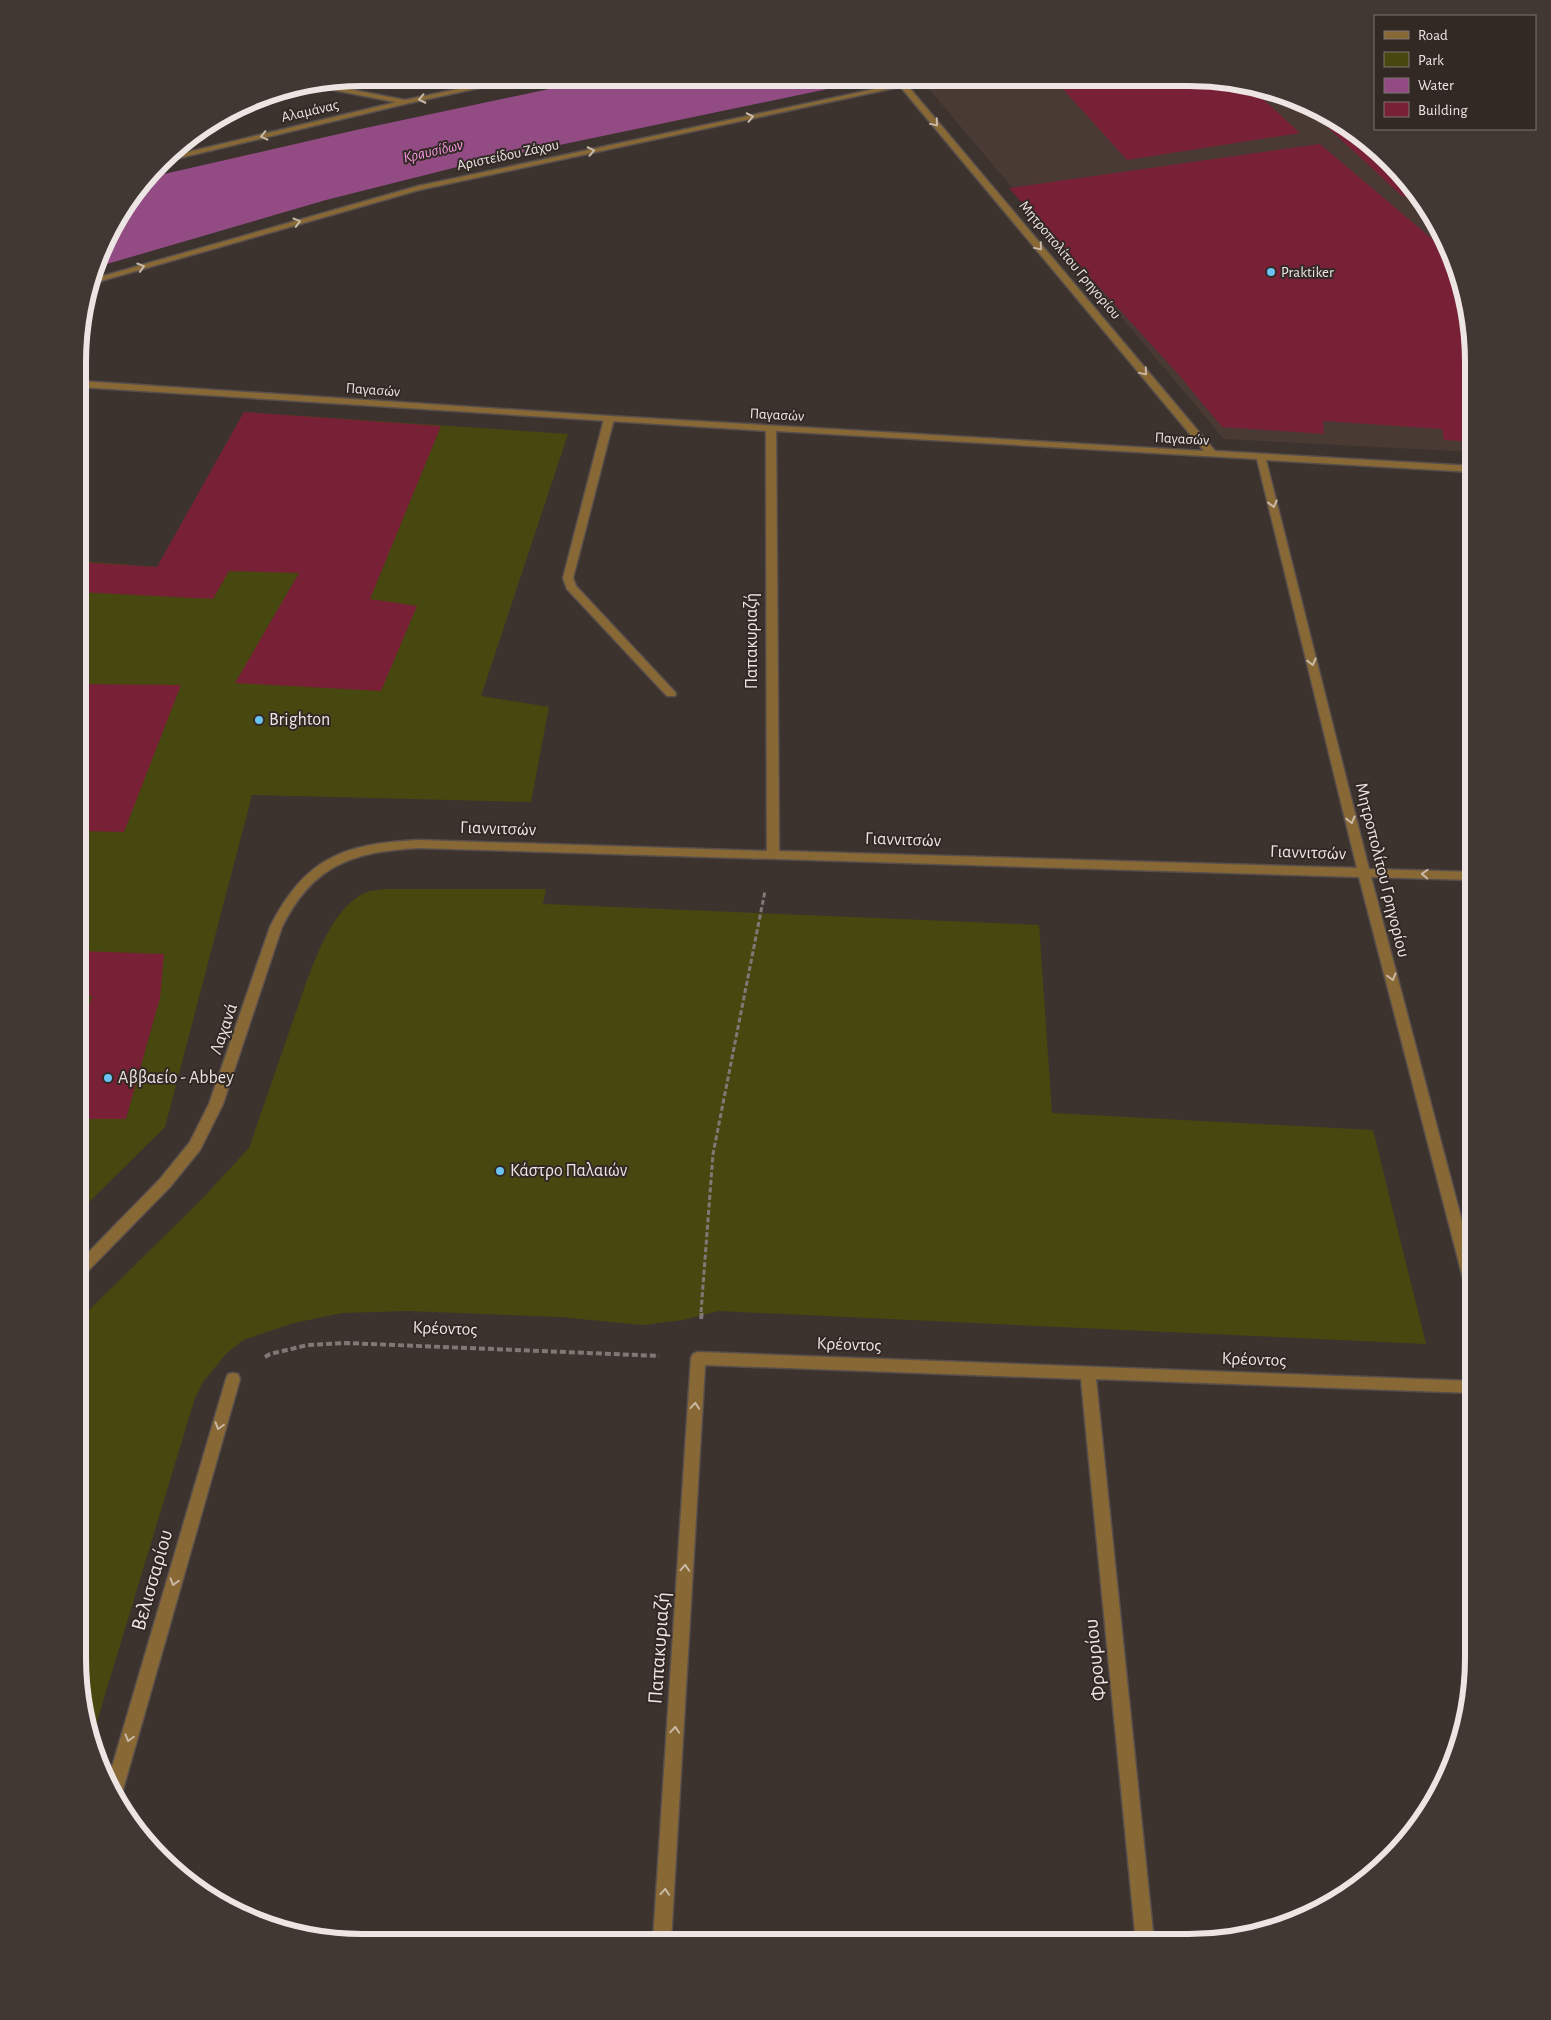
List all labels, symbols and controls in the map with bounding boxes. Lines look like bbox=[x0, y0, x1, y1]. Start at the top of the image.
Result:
legend bbox=[1374, 15, 1536, 130]
text: Road bbox=[1418, 28, 1448, 43]
text: Park bbox=[1418, 53, 1444, 68]
text: Water bbox=[1418, 78, 1454, 93]
one-way arrow bbox=[418, 93, 426, 104]
street label: Αλαμάνας bbox=[280, 97, 340, 125]
text: Building bbox=[1418, 103, 1468, 118]
one-way arrow bbox=[746, 113, 755, 123]
one-way arrow bbox=[929, 117, 938, 126]
one-way arrow bbox=[259, 130, 268, 141]
water label: Κραυσίδων bbox=[402, 136, 465, 167]
street label: Αριστείδου Ζάχου bbox=[456, 137, 560, 173]
one-way arrow bbox=[587, 146, 596, 157]
street label: Μητροπολίτου Γρηγορίου bbox=[1016, 198, 1124, 322]
one-way arrow bbox=[293, 218, 301, 228]
one-way arrow bbox=[1034, 242, 1043, 251]
one-way arrow bbox=[137, 263, 145, 273]
place label: Praktiker bbox=[1281, 265, 1334, 280]
marker: Praktiker bbox=[1265, 266, 1277, 278]
one-way arrow bbox=[1138, 366, 1146, 375]
street label: Παγασών bbox=[345, 381, 401, 399]
street label: Παγασών bbox=[749, 406, 805, 424]
street label: Παγασών bbox=[1154, 430, 1210, 448]
one-way arrow bbox=[1267, 500, 1278, 509]
street label: Παπακυριαζή bbox=[743, 593, 761, 689]
one-way arrow bbox=[1306, 658, 1317, 667]
place label: Brighton bbox=[269, 711, 330, 729]
marker: Brighton bbox=[253, 714, 265, 726]
street label: Μητροπολίτου Γρηγορίου bbox=[1352, 781, 1413, 959]
one-way arrow bbox=[1345, 815, 1356, 824]
street label: Γιαννιτσών bbox=[460, 819, 537, 839]
street label: Γιαννιτσών bbox=[865, 830, 942, 850]
street label: Γιαννιτσών bbox=[1270, 843, 1347, 863]
one-way arrow bbox=[1420, 869, 1428, 880]
one-way arrow bbox=[1386, 973, 1396, 981]
street label: Λαχανά bbox=[207, 1001, 241, 1057]
place label: Αββαείο - Abbey bbox=[118, 1068, 234, 1087]
marker: Αββαείο - Abbey bbox=[102, 1072, 114, 1084]
place label: Κάστρο Παλαιών bbox=[510, 1162, 628, 1180]
marker: Κάστρο Παλαιών bbox=[494, 1165, 506, 1177]
street label: Κρέοντος bbox=[412, 1319, 478, 1339]
street label: Κρέοντος bbox=[816, 1335, 882, 1355]
street label: Κρέοντος bbox=[1221, 1350, 1287, 1370]
one-way arrow bbox=[690, 1402, 701, 1410]
one-way arrow bbox=[215, 1421, 225, 1429]
street label: Βελισσαρίου bbox=[128, 1527, 176, 1633]
one-way arrow bbox=[680, 1564, 691, 1572]
one-way arrow bbox=[169, 1577, 179, 1585]
street label: Παπακυριαζή bbox=[645, 1591, 673, 1705]
street label: Φρουρίου bbox=[1080, 1618, 1110, 1702]
one-way arrow bbox=[670, 1726, 681, 1734]
one-way arrow bbox=[124, 1733, 134, 1741]
one-way arrow bbox=[659, 1888, 670, 1896]

